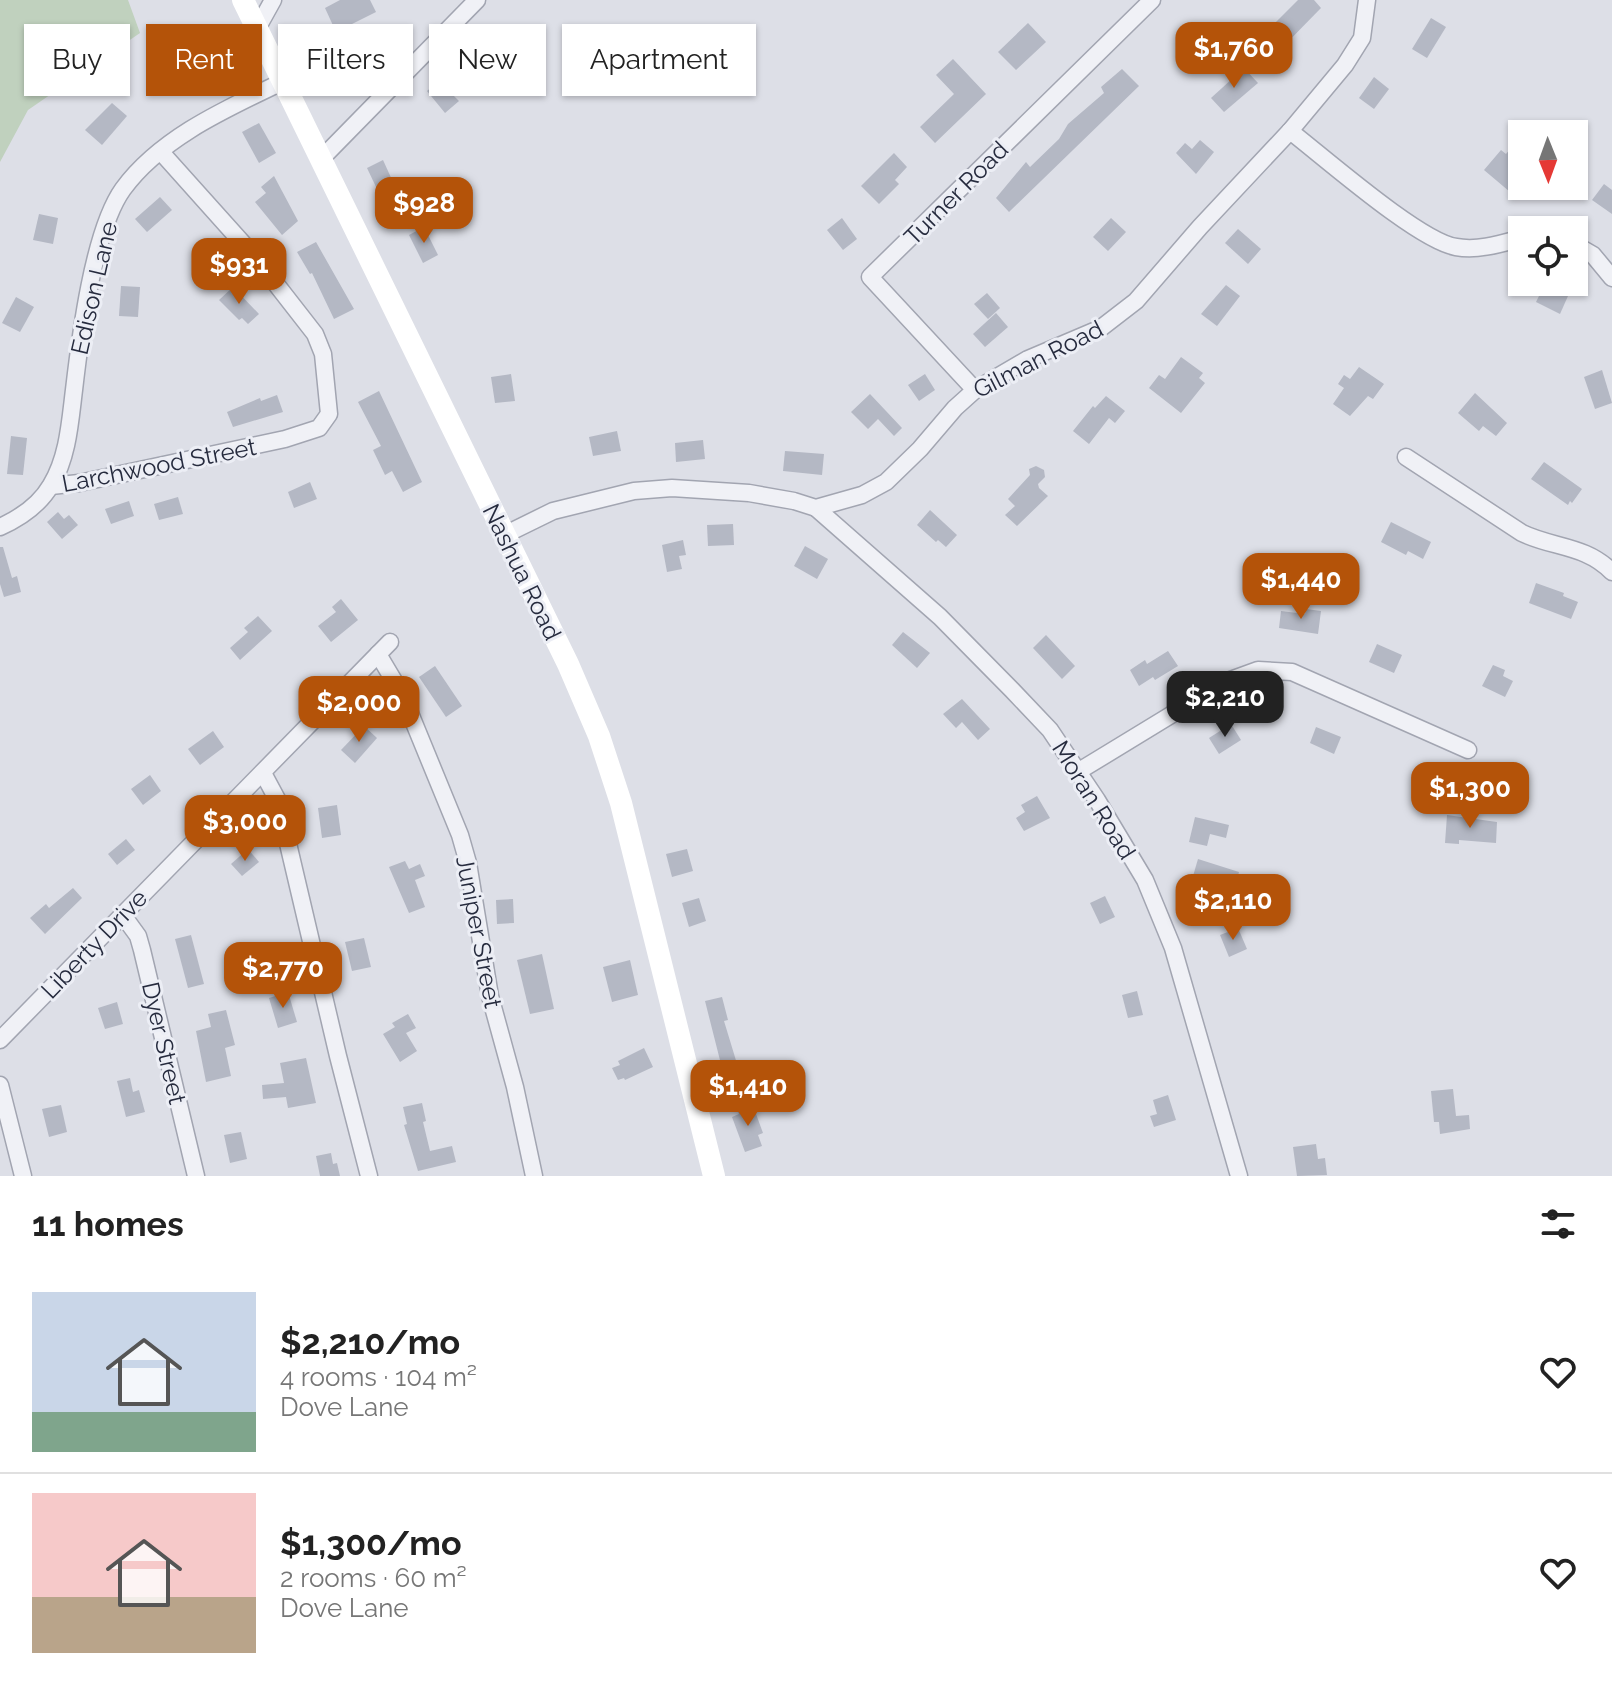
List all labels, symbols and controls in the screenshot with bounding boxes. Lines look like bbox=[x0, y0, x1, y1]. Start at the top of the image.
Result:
pin: $1,760 bbox=[1169, 22, 1299, 90]
chip: Buy bbox=[24, 24, 130, 96]
chip: Rent bbox=[146, 24, 262, 96]
chip: Filters bbox=[278, 24, 413, 96]
chip: New bbox=[429, 24, 546, 96]
chip: Apartment bbox=[562, 24, 756, 96]
text: $1,760 bbox=[1193, 33, 1275, 63]
north arrow bbox=[1508, 120, 1588, 200]
map controls bbox=[1508, 120, 1588, 296]
street label: Turner Road bbox=[898, 135, 1014, 251]
pin: $928 bbox=[377, 177, 471, 245]
text: $928 bbox=[393, 188, 455, 218]
button: locate bbox=[1508, 216, 1588, 296]
street label: Edison Lane bbox=[65, 219, 123, 357]
pin: $931 bbox=[192, 238, 286, 306]
text: $931 bbox=[209, 249, 269, 279]
street label: Gilman Road bbox=[968, 314, 1108, 404]
street label: Larchwood Street bbox=[59, 432, 259, 498]
street label: Nashua Road bbox=[477, 499, 567, 645]
pin: $1,440 bbox=[1236, 553, 1366, 621]
text: $1,440 bbox=[1260, 564, 1342, 594]
pin: $2,210 bbox=[1160, 671, 1290, 739]
pin: $2,000 bbox=[294, 676, 424, 744]
text: $2,210 bbox=[1185, 682, 1265, 712]
text: $2,000 bbox=[316, 687, 402, 717]
street label: Moran Road bbox=[1046, 735, 1142, 865]
pin: $1,300 bbox=[1405, 762, 1535, 830]
text: $1,300 bbox=[1429, 773, 1511, 803]
pin: $3,000 bbox=[180, 795, 310, 863]
text: $3,000 bbox=[203, 806, 287, 836]
street label: Juniper Street bbox=[450, 853, 508, 1011]
pin: $2,110 bbox=[1168, 874, 1298, 942]
street label: Liberty Drive bbox=[35, 883, 153, 1005]
text: $2,110 bbox=[1194, 885, 1272, 915]
pin: $2,770 bbox=[218, 942, 348, 1010]
text: $2,770 bbox=[242, 953, 324, 983]
street label: Dyer Street bbox=[136, 979, 192, 1107]
pin: $1,410 bbox=[683, 1060, 813, 1128]
text: $1,410 bbox=[708, 1071, 788, 1101]
icon: filters bbox=[1536, 1202, 1580, 1246]
text: 11 homes bbox=[32, 1204, 184, 1244]
text: $2,210/mo bbox=[280, 1322, 460, 1362]
icon: home bbox=[96, 1324, 192, 1420]
icon: heart bbox=[1536, 1350, 1580, 1394]
text: 4 rooms · 104 m² bbox=[280, 1362, 477, 1392]
text: Dove Lane bbox=[280, 1392, 409, 1422]
text: $1,300/mo bbox=[280, 1523, 462, 1563]
icon: home bbox=[96, 1525, 192, 1621]
icon: heart bbox=[1536, 1551, 1580, 1595]
text: 2 rooms · 60 m² bbox=[280, 1563, 467, 1593]
text: Dove Lane bbox=[280, 1593, 409, 1623]

